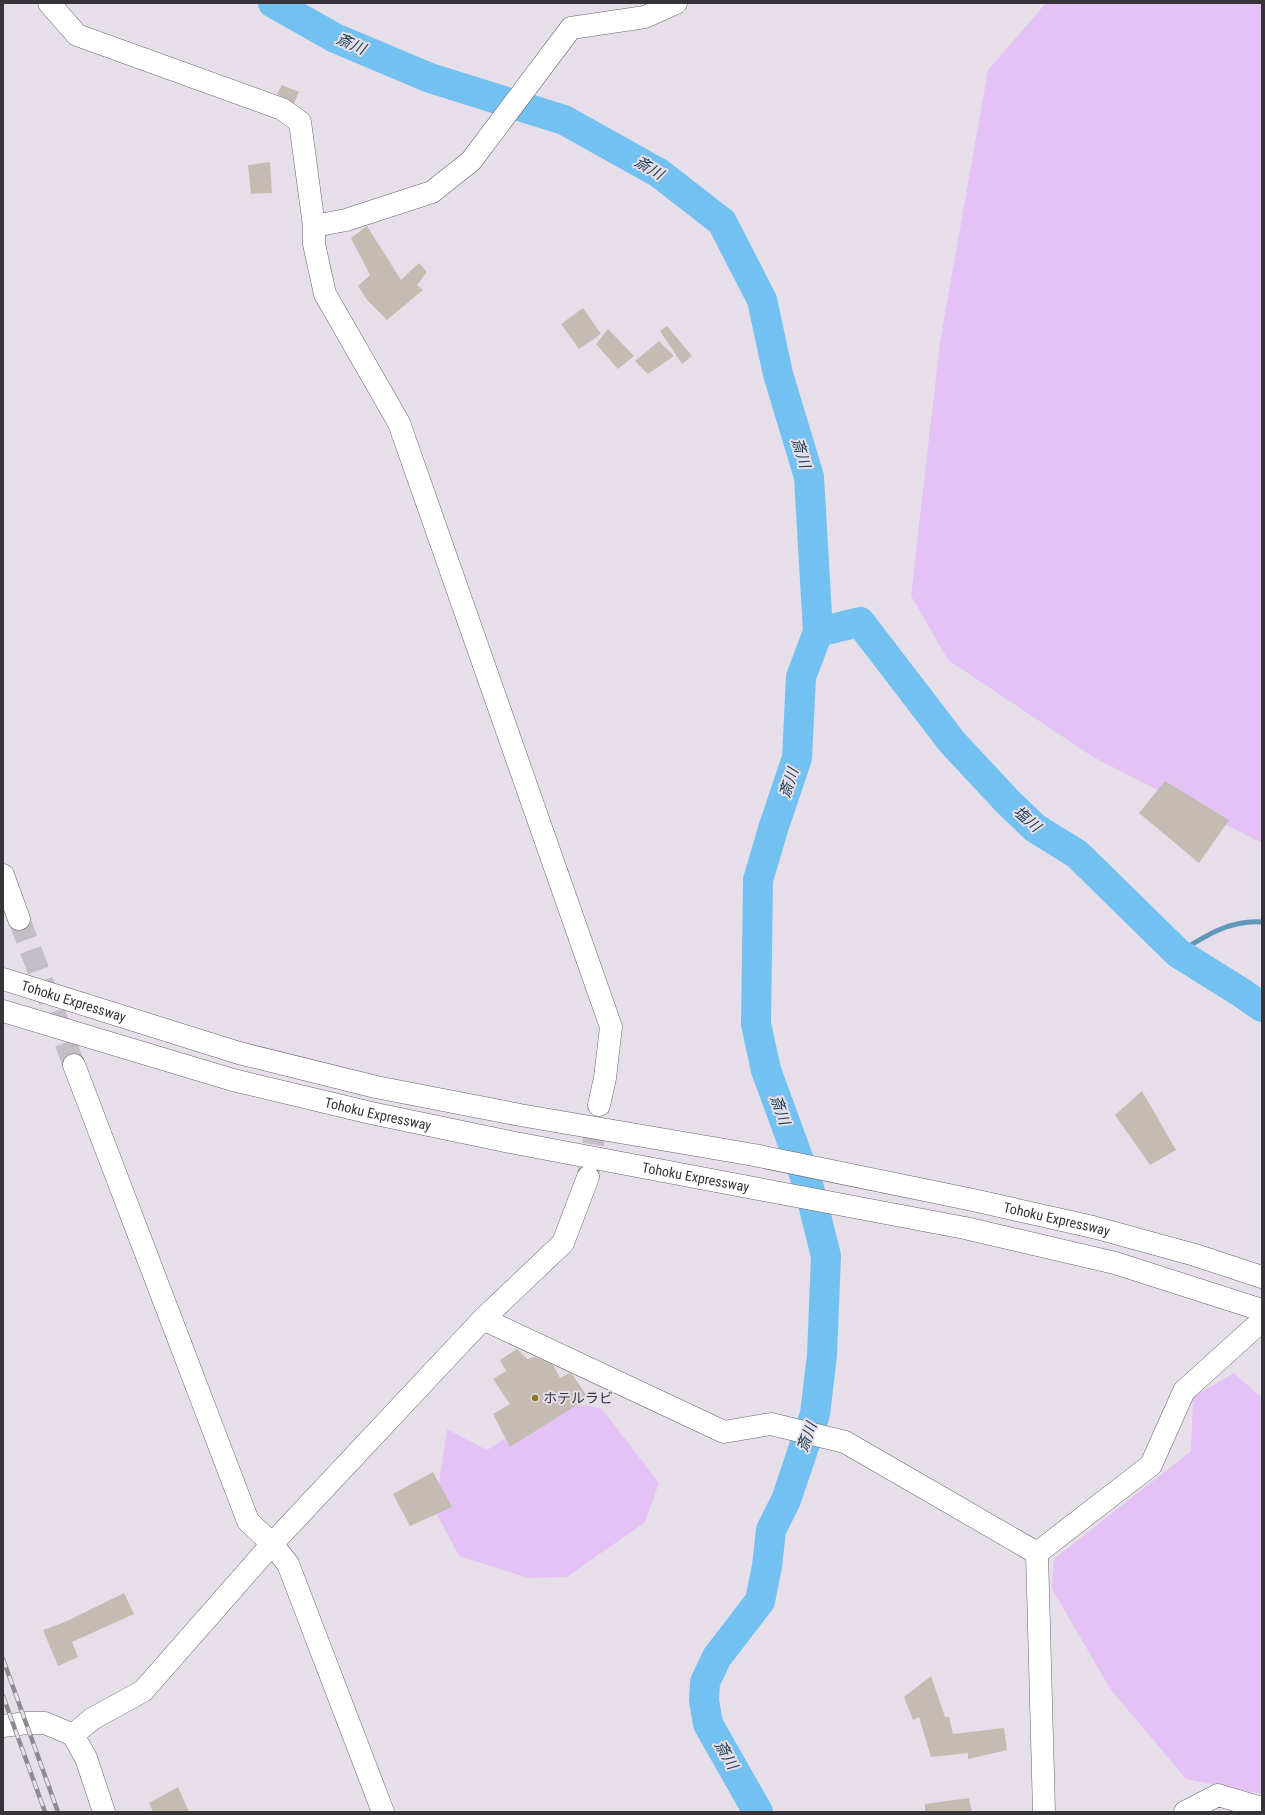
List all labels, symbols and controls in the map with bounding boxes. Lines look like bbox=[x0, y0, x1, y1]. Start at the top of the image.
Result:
water label: 斎川 bbox=[334, 30, 370, 59]
water label: 斎川 bbox=[632, 153, 668, 184]
water label: 斎川 bbox=[788, 436, 815, 472]
water label: 斎川 bbox=[776, 764, 803, 800]
water label: 塩川 bbox=[1010, 802, 1046, 837]
street label: Tohoku Expressway bbox=[19, 977, 128, 1025]
water label: 斎川 bbox=[766, 1093, 794, 1129]
street label: Tohoku Expressway bbox=[323, 1094, 433, 1133]
street label: Tohoku Expressway bbox=[641, 1159, 751, 1195]
street label: Tohoku Expressway bbox=[1002, 1199, 1112, 1239]
place label: ホテルラビ bbox=[543, 1390, 613, 1406]
marker: ホテルラビ bbox=[530, 1393, 540, 1403]
water label: 斎川 bbox=[794, 1418, 821, 1454]
water label: 斎川 bbox=[711, 1738, 742, 1774]

